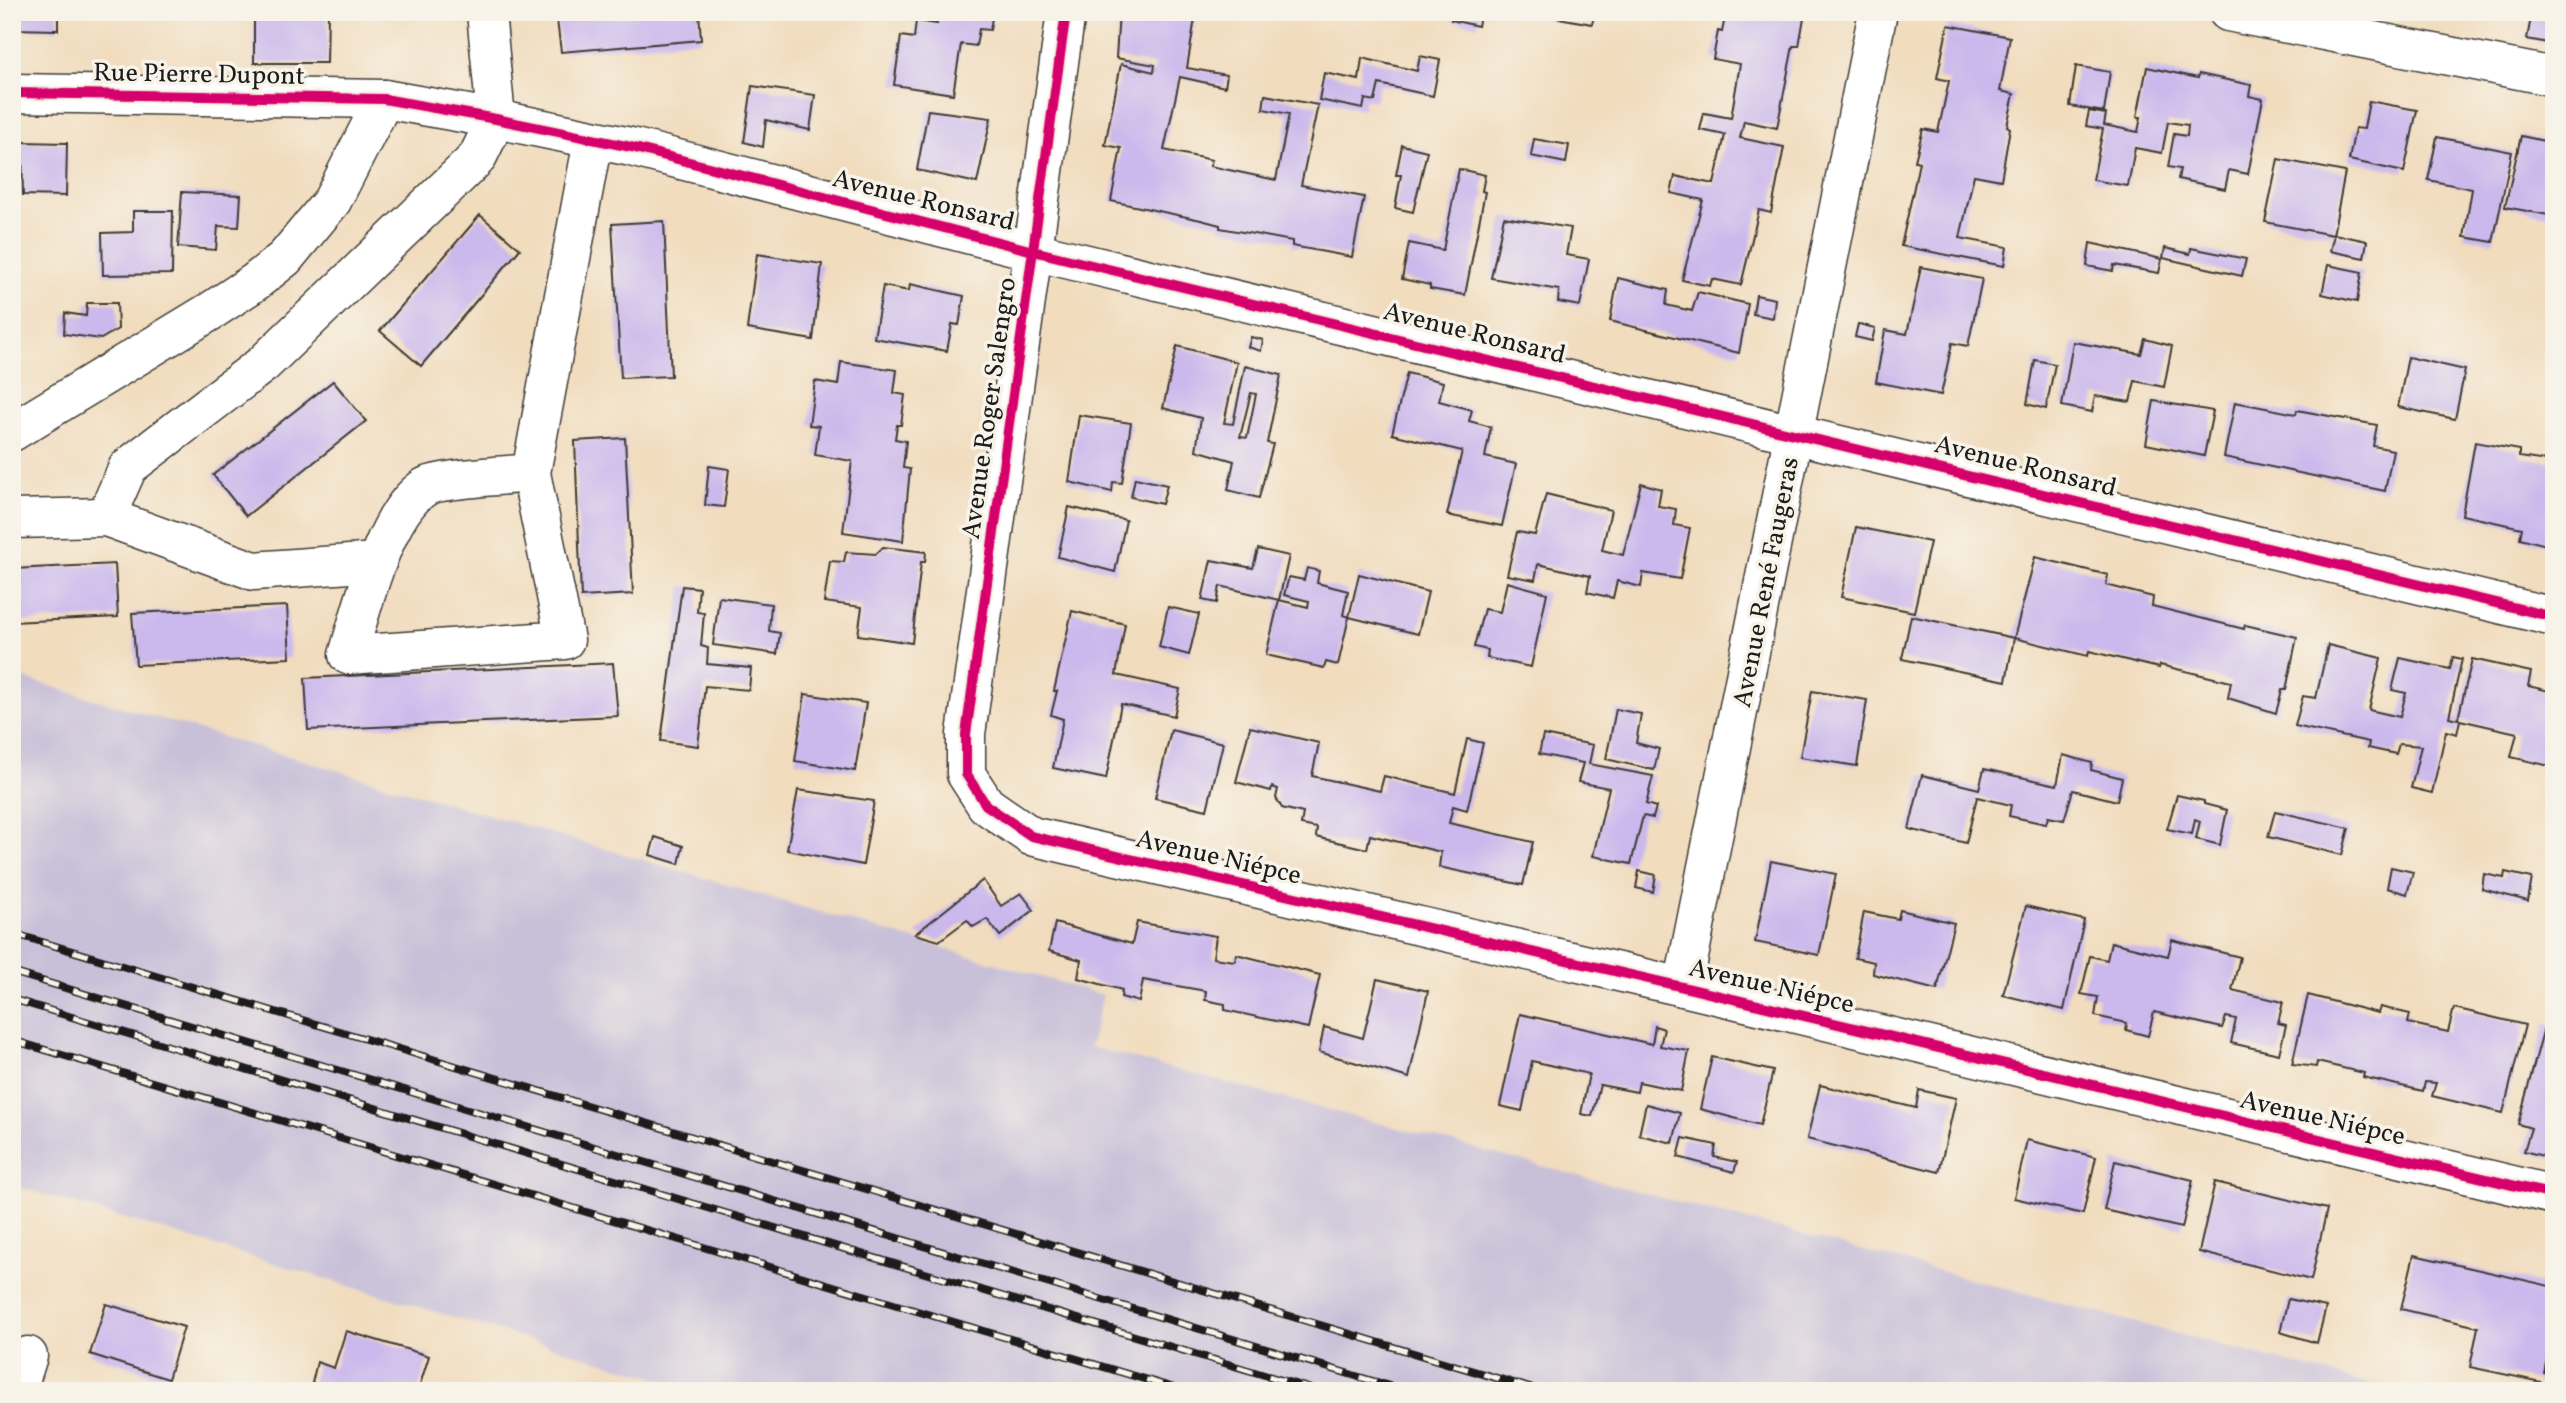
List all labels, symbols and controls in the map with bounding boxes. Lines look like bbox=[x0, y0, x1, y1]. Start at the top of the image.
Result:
street label: Rue Pierre Dupont bbox=[93, 55, 305, 95]
street label: Avenue Ronsard bbox=[829, 161, 1018, 241]
street label: Avenue Roger Salengro bbox=[954, 275, 1026, 541]
street label: Avenue Ronsard bbox=[1380, 294, 1569, 374]
street label: Avenue Ronsard bbox=[1931, 427, 2120, 507]
street label: Avenue René Faugeras bbox=[1725, 454, 1809, 711]
street label: Avenue Niépce bbox=[1132, 821, 1305, 894]
street label: Avenue Niépce bbox=[1685, 950, 1858, 1023]
street label: Avenue Niépce bbox=[2236, 1082, 2409, 1155]

